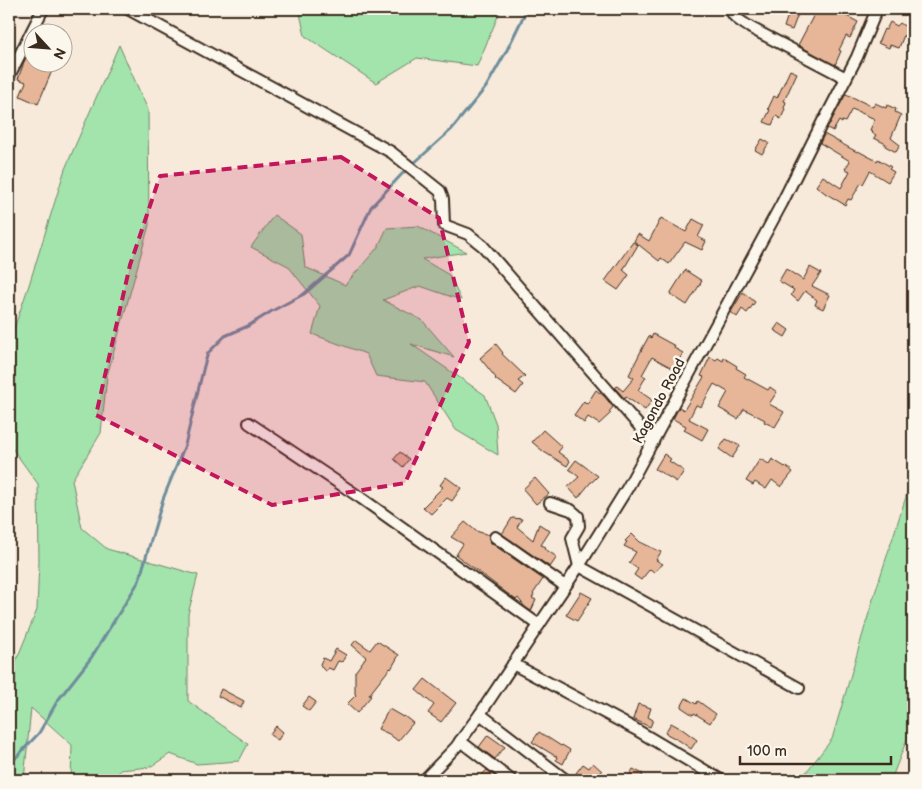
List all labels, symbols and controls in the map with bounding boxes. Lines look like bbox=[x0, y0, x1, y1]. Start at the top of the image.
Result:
north arrow bbox=[22, 22, 72, 72]
text: N bbox=[49, 45, 69, 62]
street label: Kagondo Road bbox=[629, 355, 689, 447]
scale bar bbox=[740, 734, 891, 766]
text: 100 m bbox=[747, 742, 787, 761]

